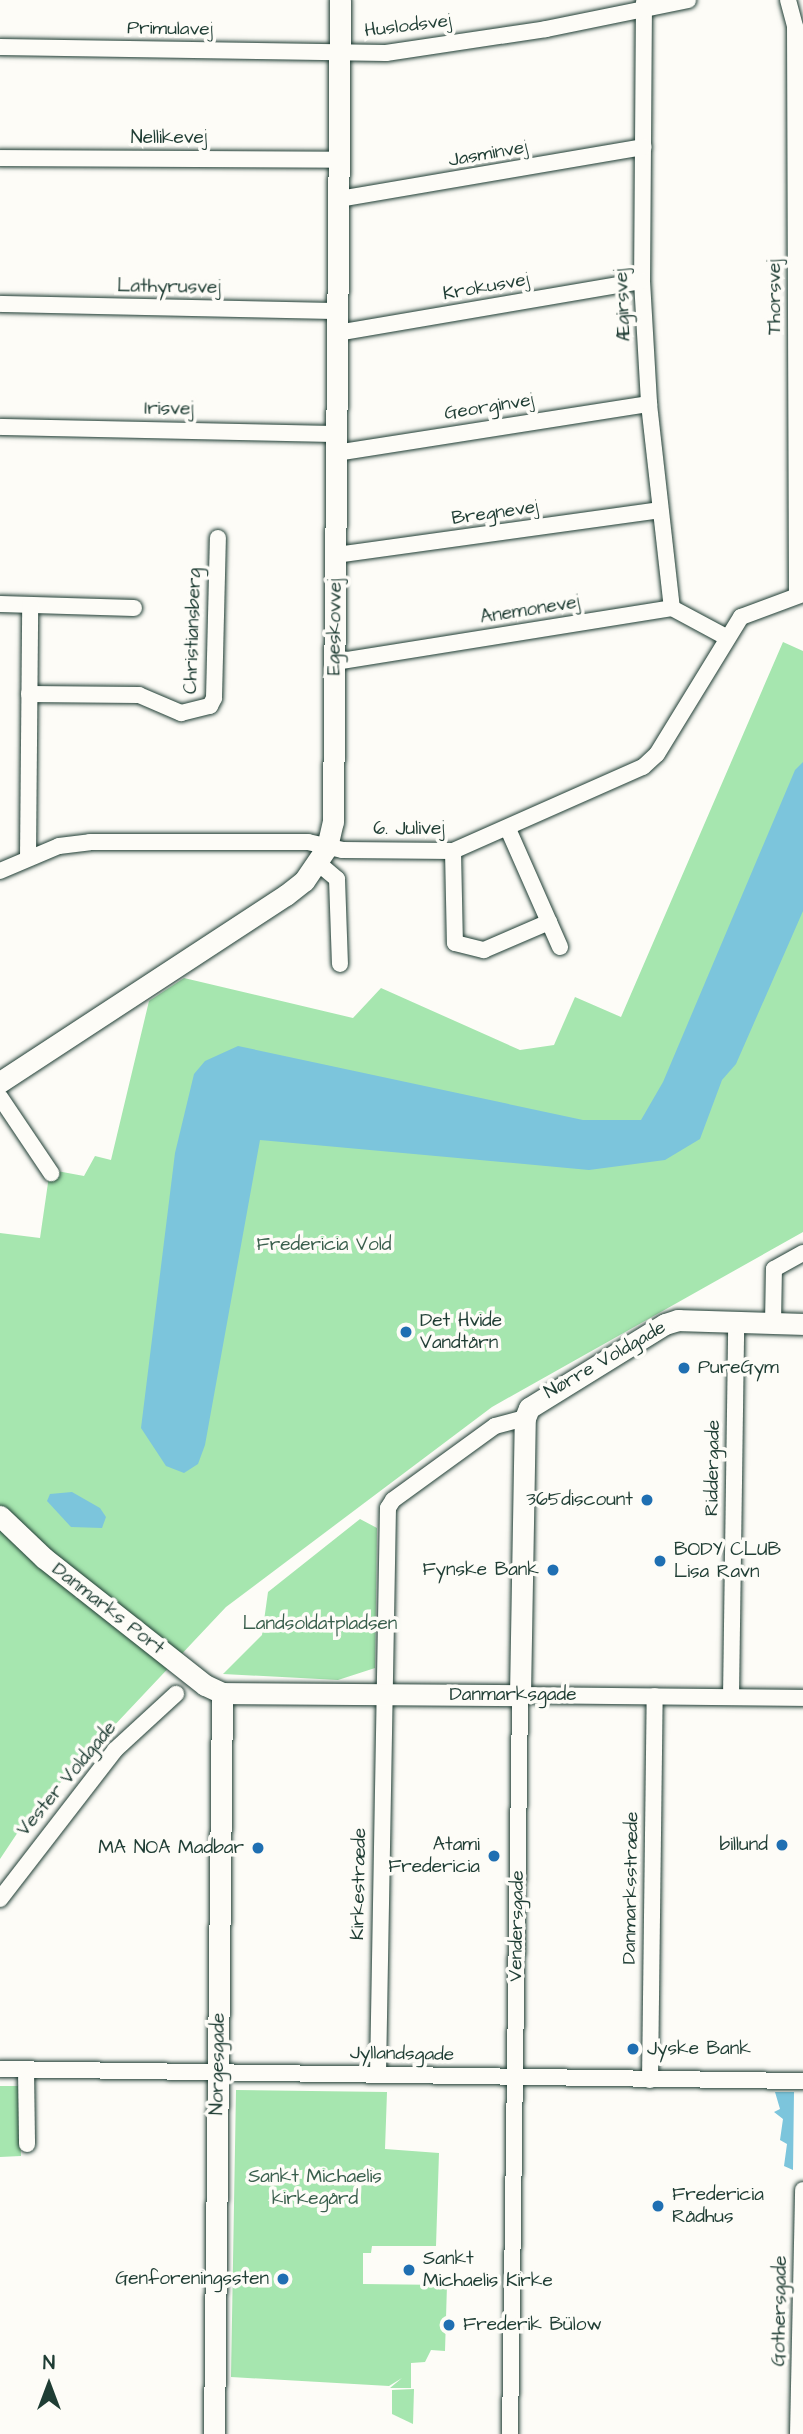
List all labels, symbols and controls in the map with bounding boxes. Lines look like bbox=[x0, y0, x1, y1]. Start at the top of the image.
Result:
street label: Huslodsvej bbox=[363, 9, 453, 43]
street label: Primulavej bbox=[127, 17, 213, 41]
street label: Nellikevej bbox=[131, 127, 207, 149]
street label: Jasminvej bbox=[447, 136, 529, 172]
street label: Thorsvej bbox=[764, 259, 786, 335]
street label: Krokusvej bbox=[441, 268, 531, 306]
street label: Ægirsvej bbox=[610, 268, 636, 342]
street label: Lathyrusvej bbox=[117, 275, 221, 299]
street label: Georginvej bbox=[443, 389, 535, 425]
street label: Irisvej bbox=[144, 397, 194, 421]
street label: Bregnevej bbox=[450, 496, 540, 530]
street label: Christiansberg bbox=[179, 568, 207, 694]
street label: Egeskovvej bbox=[323, 579, 347, 675]
street label: Anemonevej bbox=[478, 591, 582, 629]
street label: 6. Julivej bbox=[373, 818, 445, 840]
park label: Fredericia Vold bbox=[257, 1234, 391, 1256]
place label: Det Hvide Vandtårn bbox=[420, 1310, 502, 1354]
street label: Nørre Voldgade bbox=[540, 1316, 670, 1404]
marker: Det Hvide Vandtårn bbox=[398, 1324, 414, 1340]
place label: PureGym bbox=[698, 1357, 779, 1379]
marker: PureGym bbox=[676, 1360, 692, 1376]
street label: Riddergade bbox=[701, 1420, 725, 1516]
place label: 365discount bbox=[526, 1489, 633, 1511]
marker: 365discount bbox=[639, 1492, 655, 1508]
place label: BODY CLUB Lisa Ravn bbox=[674, 1539, 781, 1583]
marker: BODY CLUB Lisa Ravn bbox=[652, 1553, 668, 1569]
street label: Danmarks Port bbox=[47, 1558, 169, 1660]
place label: Fynske Bank bbox=[422, 1559, 539, 1581]
marker: Fynske Bank bbox=[545, 1562, 561, 1578]
park label: Landsoldatpladsen bbox=[243, 1613, 397, 1635]
street label: Danmarksgade bbox=[449, 1684, 577, 1706]
street label: Vester Voldgade bbox=[12, 1717, 122, 1841]
street label: Danmarksstræde bbox=[618, 1811, 644, 1965]
street label: Kirkestræde bbox=[347, 1828, 371, 1940]
place label: Atami Fredericia bbox=[388, 1834, 480, 1878]
place label: billund bbox=[720, 1834, 768, 1856]
place label: MA NOA Madbar bbox=[98, 1837, 244, 1859]
marker: billund bbox=[774, 1837, 790, 1853]
marker: MA NOA Madbar bbox=[250, 1840, 266, 1856]
marker: Atami Fredericia bbox=[486, 1848, 502, 1864]
street label: Vendersgade bbox=[505, 1870, 529, 1982]
street label: Norgesgade bbox=[206, 2013, 230, 2115]
place label: Jyske Bank bbox=[647, 2038, 751, 2060]
marker: Jyske Bank bbox=[625, 2041, 641, 2057]
street label: Jyllandsgade bbox=[350, 2042, 454, 2066]
park label: Sankt Michaelis kirkegård bbox=[248, 2166, 382, 2210]
place label: Fredericia Rådhus bbox=[672, 2184, 764, 2228]
marker: Fredericia Rådhus bbox=[650, 2198, 666, 2214]
place label: Sankt Michaelis Kirke bbox=[423, 2248, 553, 2292]
street label: Gothersgade bbox=[768, 2255, 792, 2367]
marker: Sankt Michaelis Kirke bbox=[401, 2262, 417, 2278]
place label: Genforeningssten bbox=[115, 2268, 269, 2290]
marker: Genforeningssten bbox=[275, 2271, 291, 2287]
place label: Frederik Bülow bbox=[463, 2314, 602, 2336]
marker: Frederik Bülow bbox=[441, 2317, 457, 2333]
north arrow bbox=[14, 2350, 84, 2420]
text: N bbox=[43, 2350, 55, 2377]

